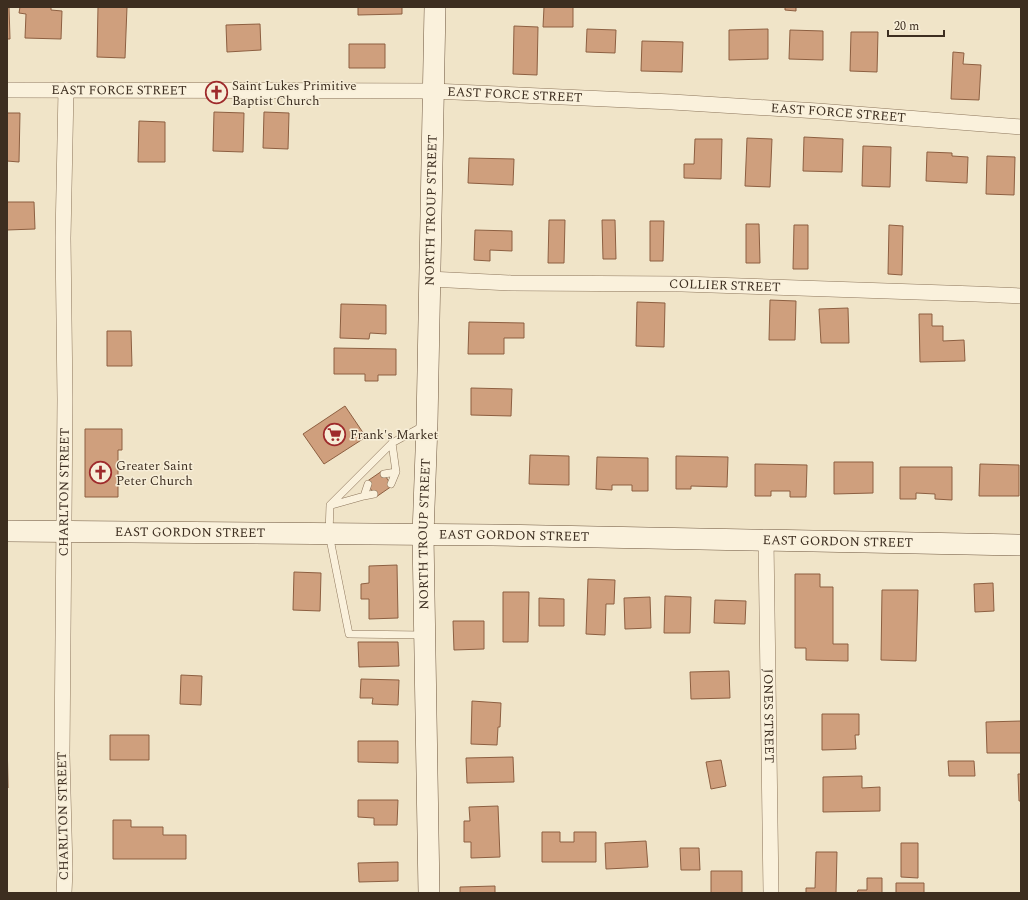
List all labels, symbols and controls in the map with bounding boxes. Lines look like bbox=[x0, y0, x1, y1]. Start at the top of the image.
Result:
scale bar bbox=[888, 12, 944, 38]
text: 20 m bbox=[894, 17, 919, 36]
place label: Saint Lukes Primitive Baptist Church bbox=[232, 76, 356, 111]
street label: EAST FORCE STREET bbox=[51, 80, 187, 100]
church icon: Saint Lukes Primitive Baptist Church bbox=[203, 80, 229, 106]
street label: EAST FORCE STREET bbox=[447, 82, 583, 108]
street label: EAST FORCE STREET bbox=[770, 98, 907, 128]
street label: NORTH TROUP STREET bbox=[420, 134, 443, 286]
street label: COLLIER STREET bbox=[669, 274, 781, 297]
supermarket icon: Frank's Market bbox=[321, 422, 347, 448]
place label: Frank's Market bbox=[350, 425, 438, 445]
street label: CHARLTON STREET bbox=[54, 427, 75, 557]
place label: Greater Saint Peter Church bbox=[116, 456, 193, 491]
street label: NORTH TROUP STREET bbox=[413, 458, 436, 610]
church icon: Greater Saint Peter Church bbox=[88, 460, 114, 486]
street label: EAST GORDON STREET bbox=[115, 522, 266, 543]
street label: EAST GORDON STREET bbox=[439, 525, 590, 547]
street label: EAST GORDON STREET bbox=[762, 530, 914, 553]
street label: JONES STREET bbox=[758, 669, 779, 764]
street label: CHARLTON STREET bbox=[52, 751, 74, 881]

